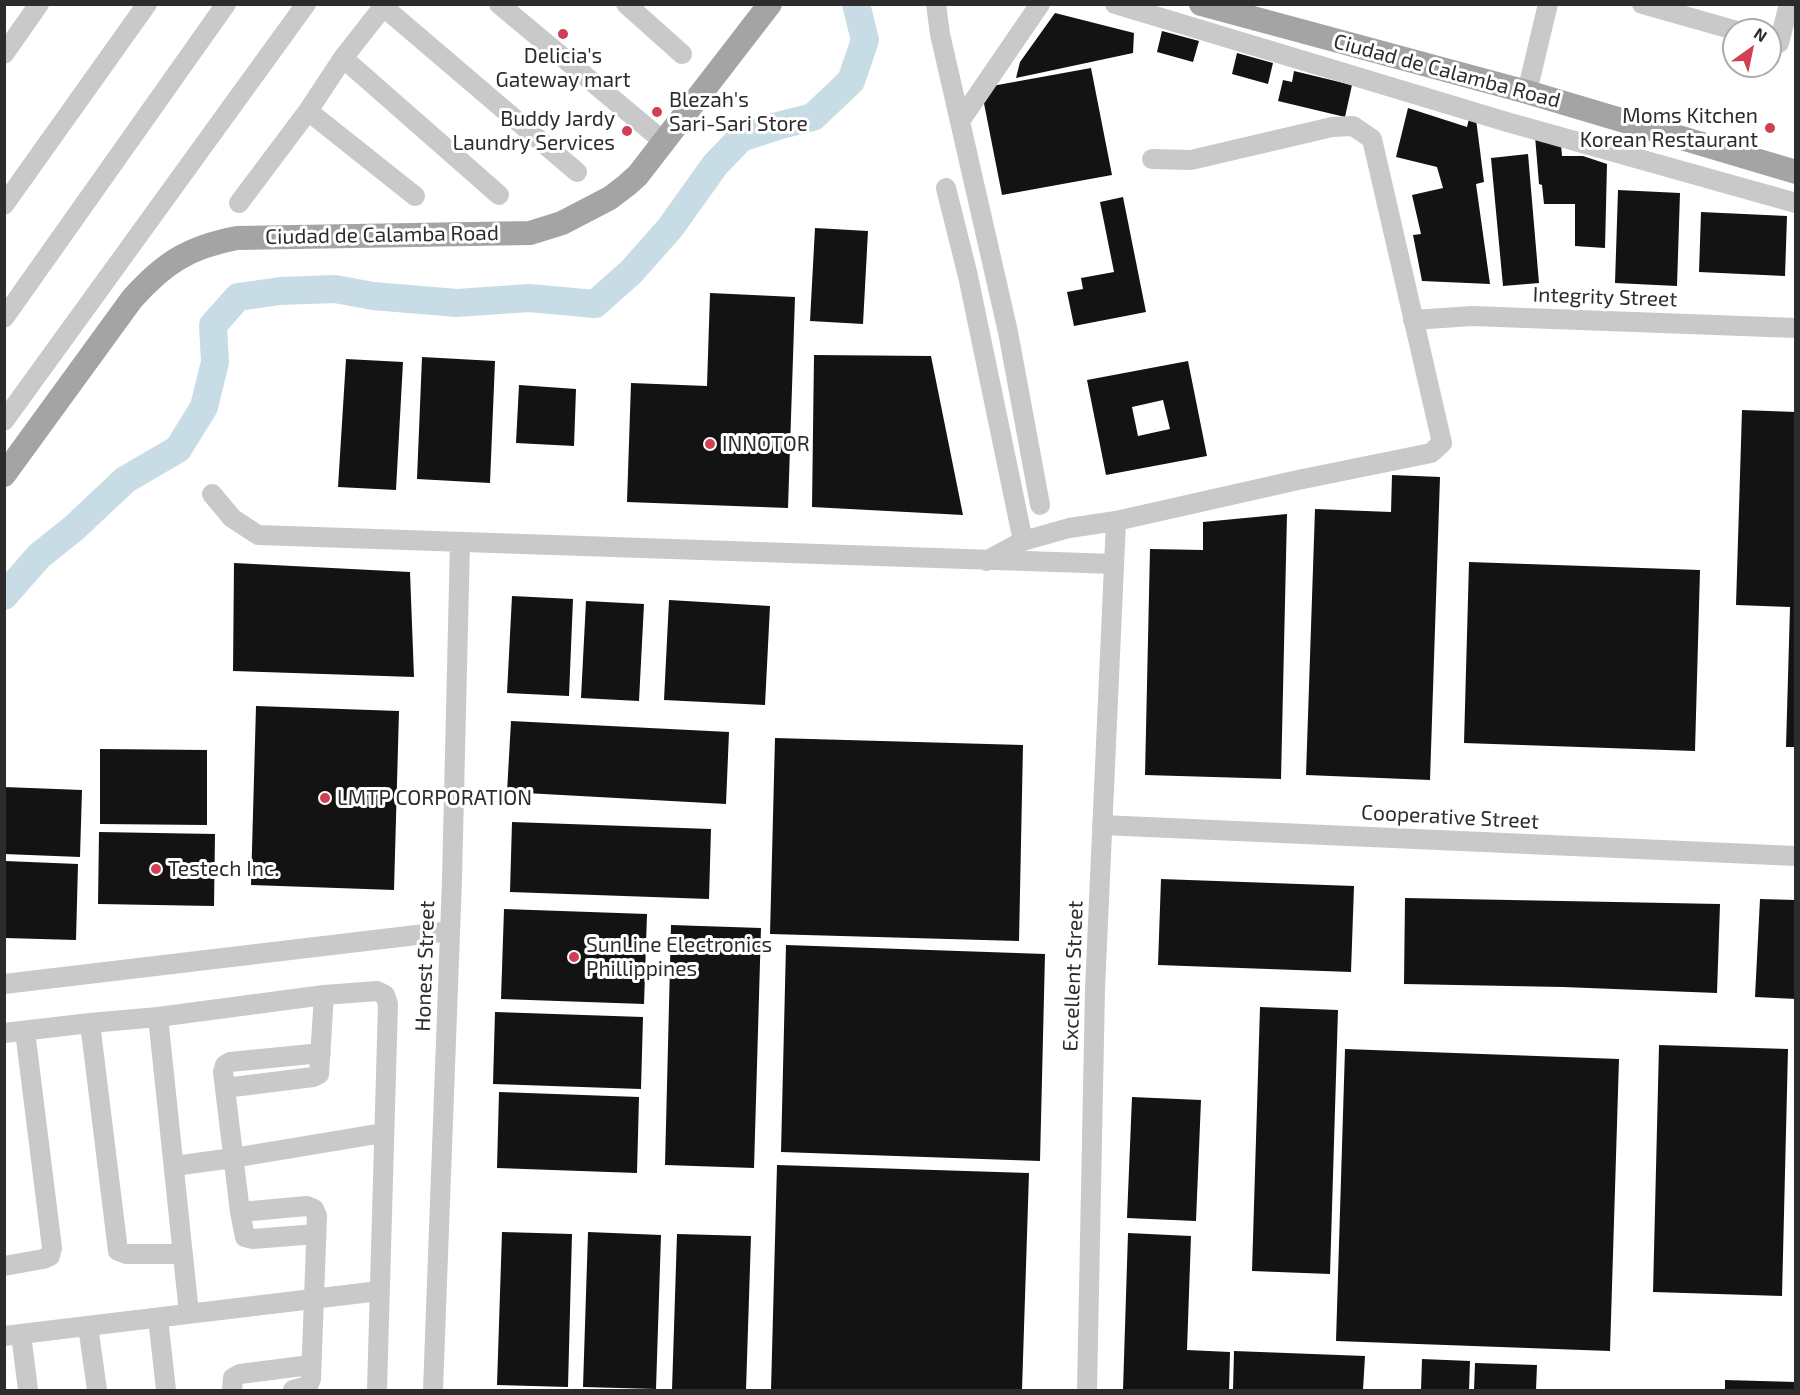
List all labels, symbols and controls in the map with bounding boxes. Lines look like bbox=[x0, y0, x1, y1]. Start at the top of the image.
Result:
north arrow bbox=[1722, 18, 1782, 78]
text: N bbox=[1751, 23, 1771, 45]
marker: Delicia's Gateway mart bbox=[556, 27, 570, 41]
street label: Ciudad de Calamba Road bbox=[1331, 29, 1563, 113]
place label: Delicia's Gateway mart bbox=[496, 43, 630, 93]
place label: Blezah's Sari-Sari Store bbox=[669, 87, 808, 137]
place label: Moms Kitchen Korean Restaurant bbox=[1580, 103, 1758, 153]
marker: Blezah's Sari-Sari Store bbox=[650, 105, 664, 119]
place label: Buddy Jardy Laundry Services bbox=[452, 106, 615, 156]
marker: Moms Kitchen Korean Restaurant bbox=[1763, 121, 1777, 135]
marker: Buddy Jardy Laundry Services bbox=[620, 124, 634, 138]
street label: Ciudad de Calamba Road bbox=[265, 220, 499, 250]
street label: Integrity Street bbox=[1532, 282, 1678, 312]
place label: INNOTOR bbox=[722, 431, 810, 457]
marker: INNOTOR bbox=[703, 437, 717, 451]
place label: LMTP CORPORATION bbox=[337, 785, 532, 811]
marker: LMTP CORPORATION bbox=[318, 791, 332, 805]
street label: Cooperative Street bbox=[1361, 800, 1539, 834]
place label: Testech Inc. bbox=[168, 856, 279, 882]
marker: Testech Inc. bbox=[149, 862, 163, 876]
street label: Honest Street bbox=[410, 900, 440, 1032]
street label: Excellent Street bbox=[1058, 900, 1088, 1052]
place label: SunLine Electronics Phillippines bbox=[586, 932, 772, 982]
marker: SunLine Electronics Phillippines bbox=[567, 950, 581, 964]

